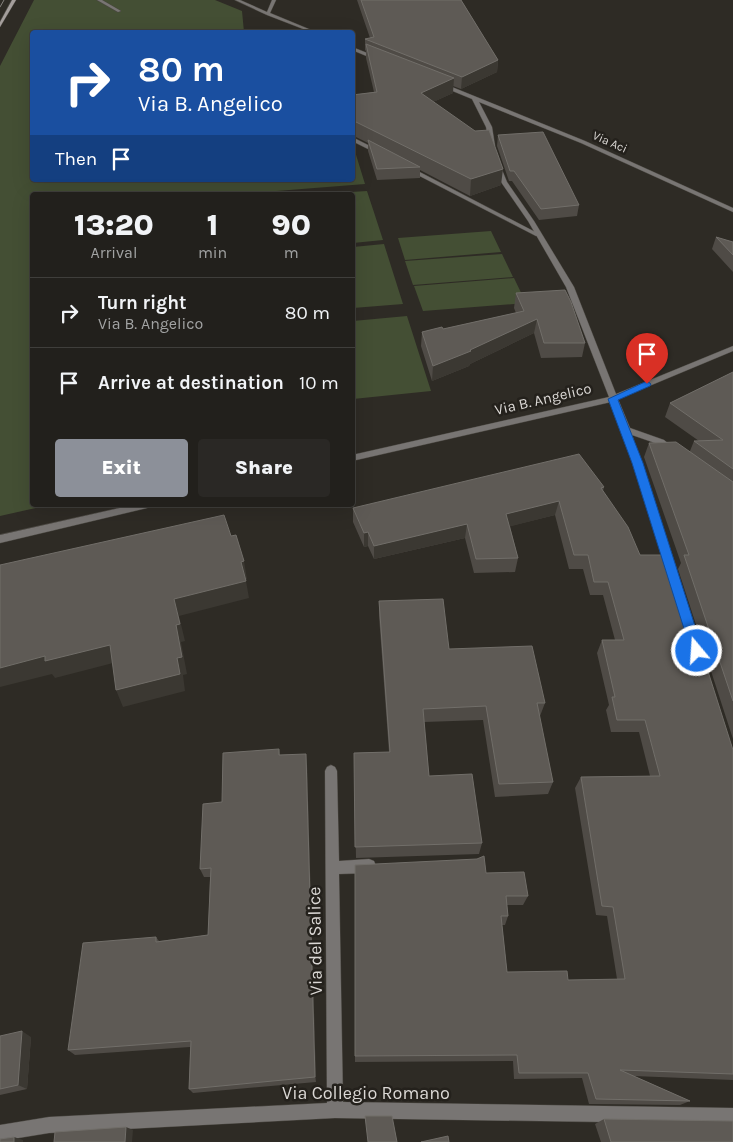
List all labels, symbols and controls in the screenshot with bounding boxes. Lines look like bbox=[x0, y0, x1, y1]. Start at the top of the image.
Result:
text: 80 m bbox=[138, 49, 225, 90]
icon: right bbox=[55, 50, 120, 115]
text: Via B. Angelico bbox=[138, 91, 283, 117]
street label: Via Aci bbox=[591, 128, 629, 156]
icon: arrive bbox=[107, 145, 135, 173]
text: Then bbox=[55, 148, 97, 170]
text: 13:20 bbox=[74, 207, 154, 243]
text: 1 bbox=[207, 207, 218, 243]
text: 90 bbox=[271, 207, 311, 243]
text: Arrival bbox=[91, 243, 137, 262]
text: min bbox=[198, 243, 227, 262]
text: m bbox=[284, 243, 299, 262]
text: Turn right bbox=[98, 292, 187, 314]
icon: right bbox=[55, 299, 83, 327]
text: 80 m bbox=[285, 302, 330, 324]
text: Via B. Angelico bbox=[98, 314, 203, 333]
pin bbox=[626, 333, 668, 384]
icon: arrive bbox=[633, 340, 661, 368]
icon: arrive bbox=[55, 369, 83, 397]
text: Arrive at destination bbox=[98, 372, 284, 394]
text: 10 m bbox=[299, 372, 339, 394]
street label: Via B. Angelico bbox=[493, 379, 593, 419]
button: Exit bbox=[55, 439, 188, 497]
button: Share bbox=[198, 439, 330, 497]
position arrow bbox=[670, 624, 722, 676]
street label: Via del Salice bbox=[303, 887, 327, 995]
street label: Via Collegio Romano bbox=[282, 1082, 450, 1104]

